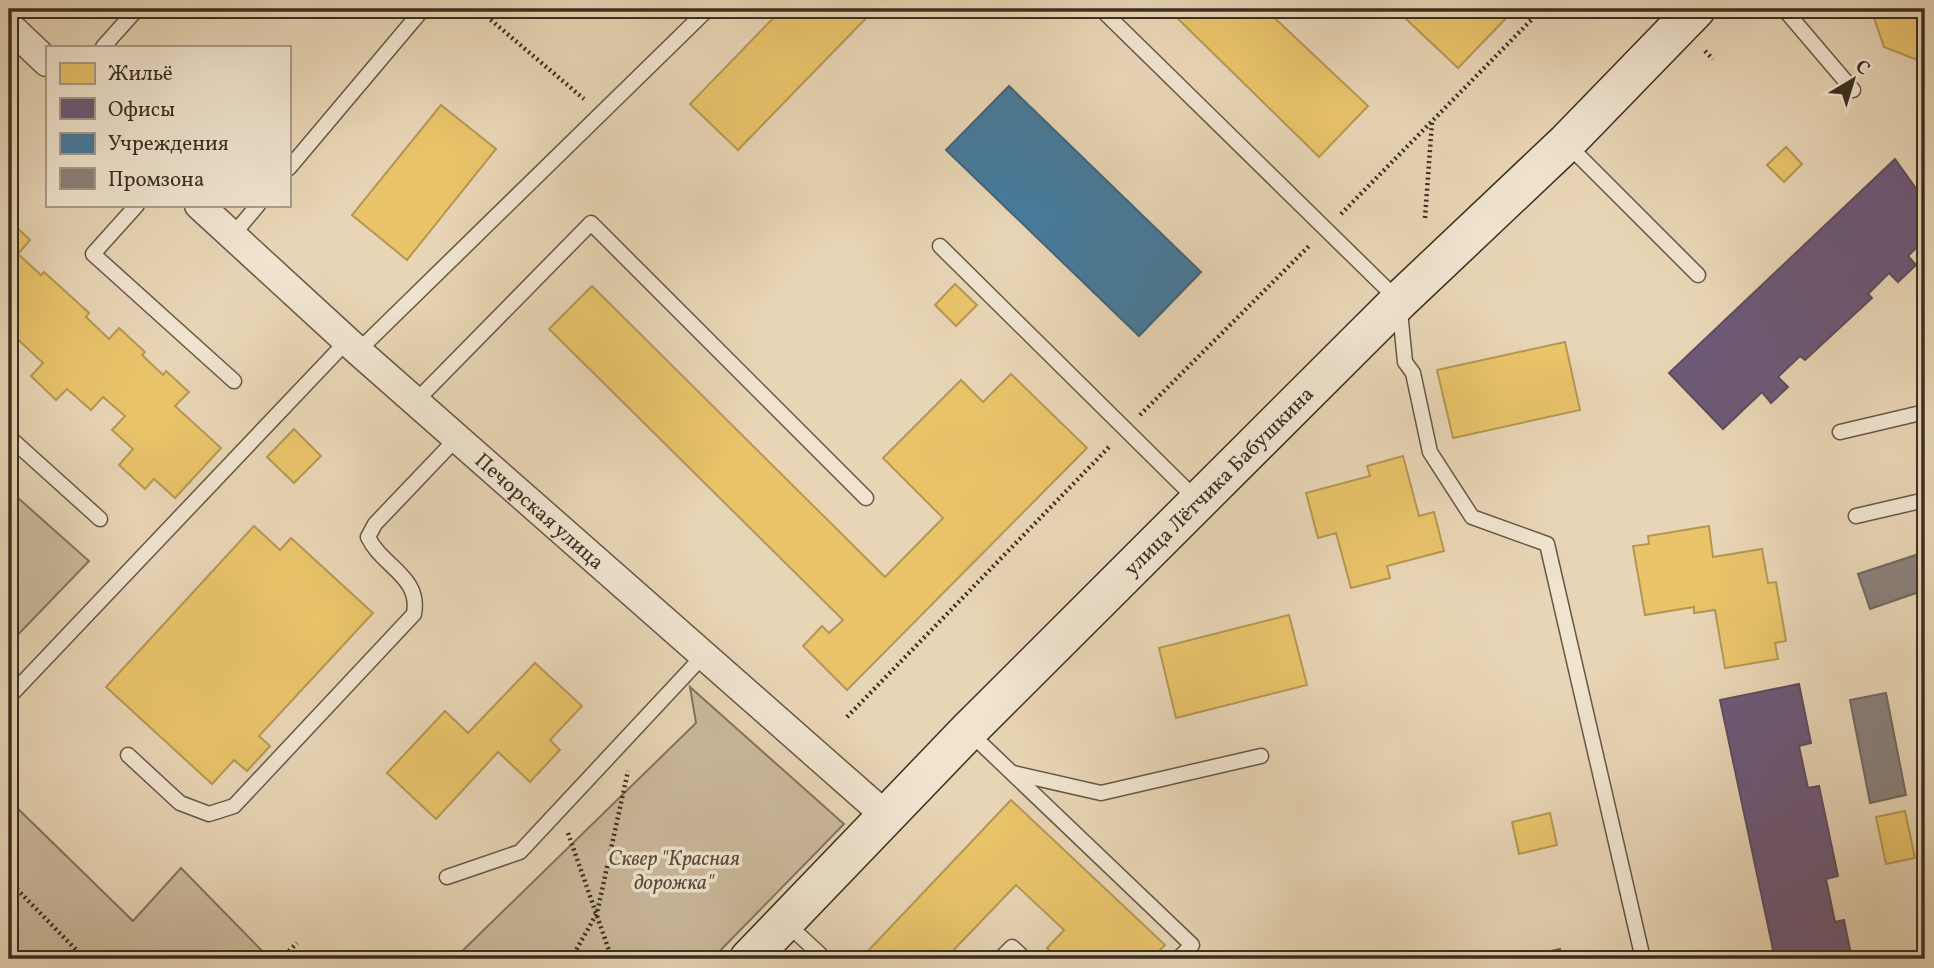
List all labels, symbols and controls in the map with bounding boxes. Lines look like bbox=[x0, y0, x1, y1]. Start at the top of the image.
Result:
legend bbox=[46, 46, 290, 206]
north arrow bbox=[1818, 46, 1888, 116]
text: С bbox=[1849, 54, 1875, 82]
text: Жильё bbox=[108, 60, 173, 89]
text: Офисы bbox=[108, 96, 175, 125]
text: Учреждения bbox=[108, 130, 229, 159]
text: Промзона bbox=[108, 166, 204, 195]
street label: улица Лётчика Бабушкина bbox=[1118, 381, 1321, 583]
street label: Печорская улица bbox=[468, 447, 610, 577]
park label: Сквер "Красная дорожка" bbox=[608, 845, 740, 898]

